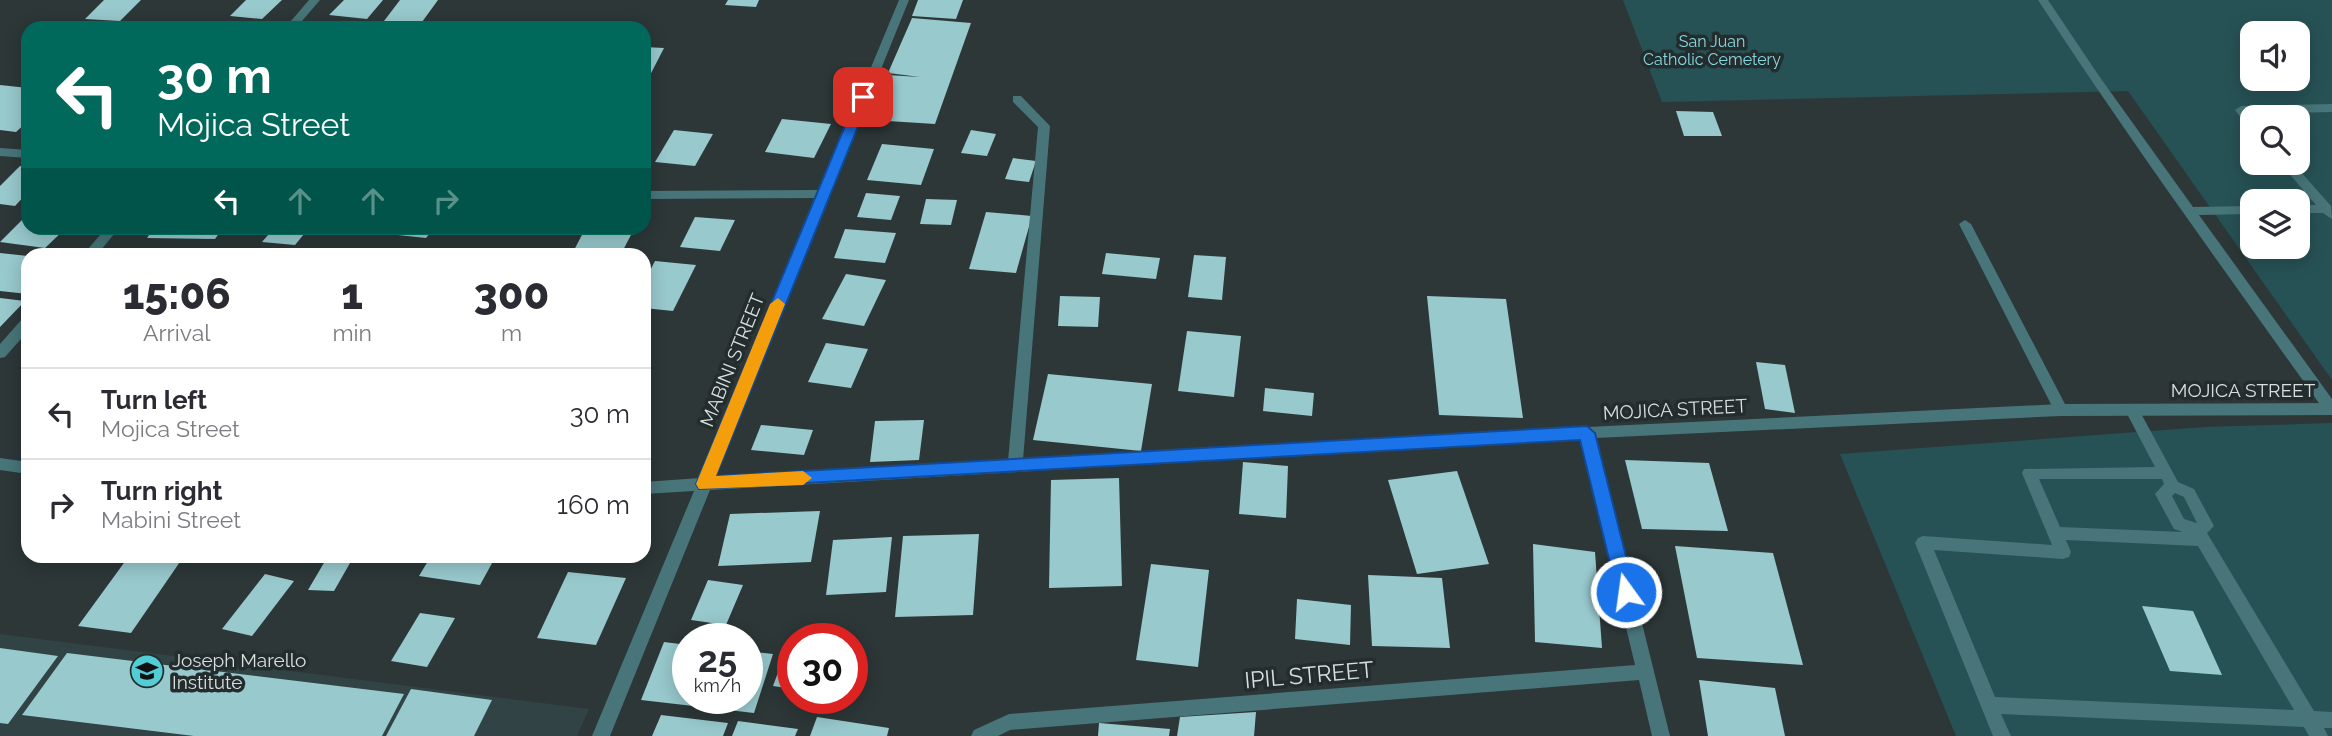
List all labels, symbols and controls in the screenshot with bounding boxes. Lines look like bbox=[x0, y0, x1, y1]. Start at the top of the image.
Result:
map controls bbox=[2240, 21, 2310, 259]
button: sound bbox=[2240, 21, 2310, 91]
park label: San Juan Catholic Cemetery bbox=[1643, 32, 1781, 69]
text: 30 m bbox=[157, 47, 272, 104]
icon: left bbox=[42, 49, 133, 140]
pin bbox=[833, 67, 893, 127]
icon: arrive bbox=[844, 78, 882, 116]
button: search bbox=[2240, 105, 2310, 175]
text: Mojica Street bbox=[157, 106, 350, 143]
icon: left bbox=[208, 182, 246, 220]
icon: ahead bbox=[281, 182, 319, 220]
icon: ahead bbox=[354, 182, 392, 220]
icon: right bbox=[427, 182, 465, 220]
button: layers bbox=[2240, 189, 2310, 259]
text: 15:06 bbox=[123, 270, 231, 319]
text: 1 bbox=[341, 270, 363, 319]
text: 300 bbox=[474, 270, 549, 319]
street label: MABINI STREET bbox=[695, 290, 769, 430]
text: Arrival bbox=[143, 319, 210, 346]
text: min bbox=[332, 319, 372, 346]
text: m bbox=[501, 319, 522, 346]
street label: MOJICA STREET bbox=[2171, 379, 2316, 401]
text: Turn left bbox=[101, 385, 207, 415]
street label: MOJICA STREET bbox=[1602, 394, 1748, 424]
icon: left bbox=[42, 395, 80, 433]
text: 30 m bbox=[570, 399, 630, 429]
text: Mojica Street bbox=[101, 415, 240, 442]
text: Turn right bbox=[101, 476, 222, 506]
icon: right bbox=[42, 486, 80, 524]
text: 160 m bbox=[557, 490, 630, 520]
text: Mabini Street bbox=[101, 506, 241, 533]
position arrow bbox=[1589, 555, 1663, 629]
speed limit sign: 30 bbox=[777, 623, 868, 714]
text: 25 bbox=[698, 639, 737, 680]
place label: Joseph Marello Institute bbox=[172, 649, 306, 693]
school or university icon: Joseph Marello Institute bbox=[128, 652, 166, 690]
street label: IPIL STREET bbox=[1243, 655, 1375, 694]
text: km/h bbox=[694, 675, 741, 696]

